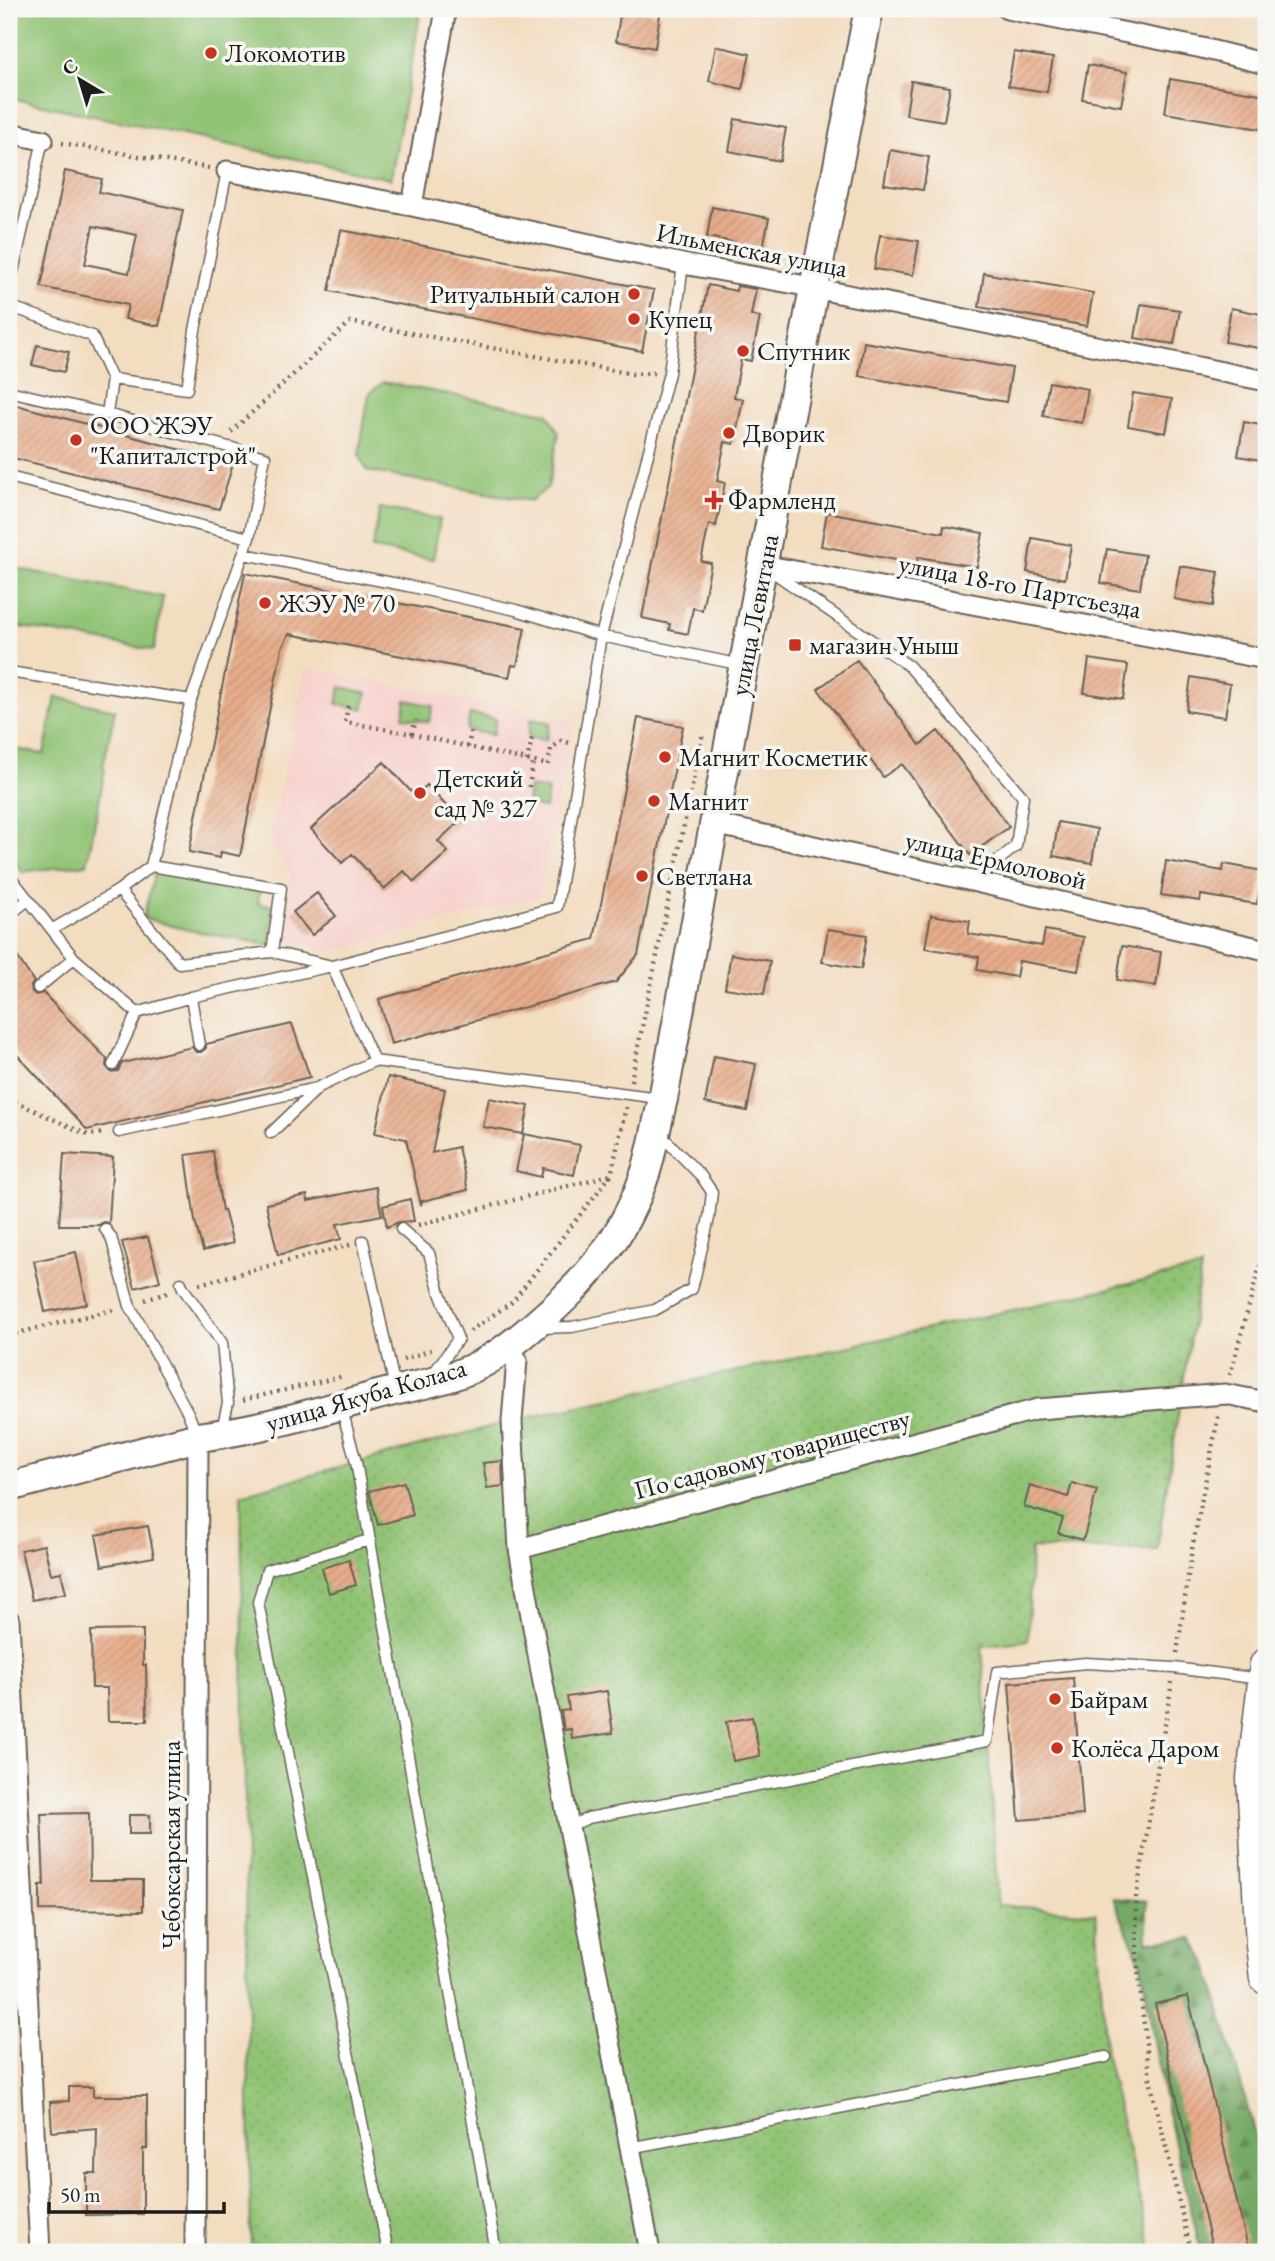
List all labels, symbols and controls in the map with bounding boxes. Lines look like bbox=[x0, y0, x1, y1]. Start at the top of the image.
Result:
place label: Локомотив bbox=[225, 36, 345, 70]
marker: Локомотив bbox=[203, 45, 219, 61]
north arrow bbox=[46, 46, 116, 116]
text: С bbox=[57, 53, 83, 81]
street label: Ильменская улица bbox=[654, 215, 851, 285]
place label: Ритуальный салон bbox=[429, 277, 620, 311]
marker: Ритуальный салон bbox=[626, 286, 642, 302]
place label: Купец bbox=[648, 302, 713, 336]
marker: Купец bbox=[626, 311, 642, 327]
place label: Спутник bbox=[757, 334, 851, 368]
marker: Спутник bbox=[735, 343, 751, 359]
place label: ООО ЖЭУ "Капиталстрой" bbox=[90, 408, 256, 472]
place label: Дворик bbox=[743, 416, 825, 450]
marker: Дворик bbox=[721, 425, 737, 441]
marker: ООО ЖЭУ "Капиталстрой" bbox=[68, 432, 84, 448]
place label: Фармленд bbox=[728, 483, 836, 517]
marker: Фармленд bbox=[706, 492, 722, 508]
street label: улица Левитана bbox=[722, 531, 786, 699]
street label: улица 18-го Партсъезда bbox=[896, 546, 1145, 626]
place label: ЖЭУ № 70 bbox=[278, 586, 395, 620]
marker: ЖЭУ № 70 bbox=[257, 595, 273, 611]
place label: магазин Уныш bbox=[809, 628, 959, 662]
marker: магазин Уныш bbox=[787, 637, 803, 653]
place label: Магнит Косметик bbox=[679, 740, 869, 774]
marker: Магнит Косметик bbox=[657, 749, 673, 765]
place label: Детский сад № 327 bbox=[434, 761, 537, 825]
place label: Магнит bbox=[668, 784, 749, 818]
marker: Детский сад № 327 bbox=[412, 785, 428, 801]
marker: Магнит bbox=[646, 793, 662, 809]
street label: улица Ермоловой bbox=[902, 823, 1090, 897]
place label: Светлана bbox=[656, 859, 753, 893]
marker: Светлана bbox=[634, 868, 650, 884]
street label: улица Якуба Коласа bbox=[262, 1350, 471, 1440]
street label: По садовому товариществу bbox=[630, 1401, 914, 1507]
place label: Байрам bbox=[1069, 1682, 1148, 1716]
marker: Байрам bbox=[1047, 1691, 1063, 1707]
place label: Колёса Даром bbox=[1071, 1731, 1219, 1765]
street label: Чебоксарская улица bbox=[154, 1740, 188, 1950]
marker: Колёса Даром bbox=[1049, 1740, 1065, 1756]
scale bar bbox=[49, 2170, 224, 2214]
text: 50 m bbox=[60, 2181, 101, 2208]

